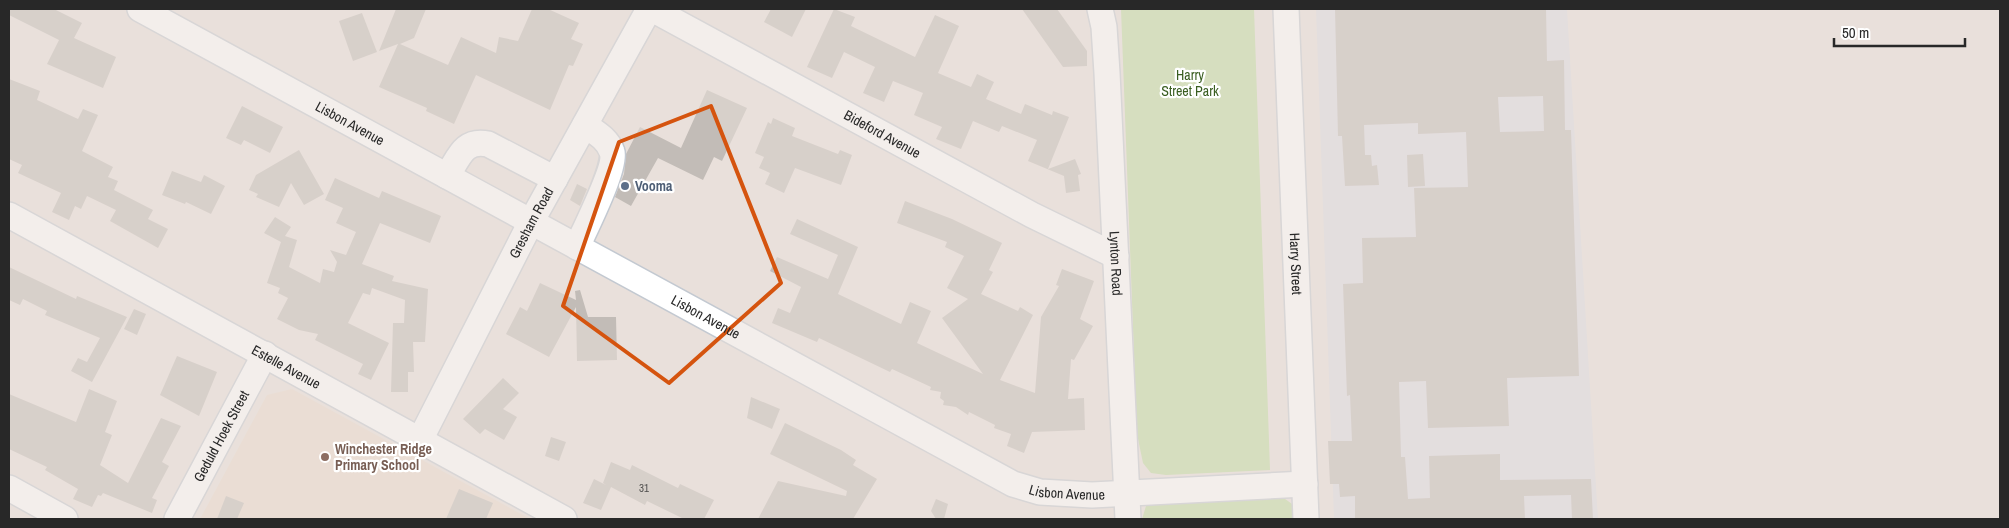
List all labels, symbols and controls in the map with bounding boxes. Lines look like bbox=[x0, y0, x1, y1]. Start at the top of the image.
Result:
scale bar bbox=[1834, 15, 1965, 47]
text: 50 m bbox=[1842, 22, 1869, 43]
park label: Harry Street Park bbox=[1161, 66, 1219, 100]
street label: Lisbon Avenue bbox=[312, 97, 388, 149]
street label: Bideford Avenue bbox=[841, 106, 924, 162]
place label: Vooma bbox=[635, 177, 673, 195]
marker: Vooma bbox=[619, 180, 631, 192]
street label: Gresham Road bbox=[505, 184, 557, 261]
street label: Lynton Road bbox=[1105, 230, 1126, 296]
street label: Harry Street bbox=[1286, 232, 1306, 295]
street label: Lisbon Avenue bbox=[668, 291, 743, 343]
street label: Estelle Avenue bbox=[249, 341, 324, 393]
street label: Geduld Hoek Street bbox=[190, 387, 253, 485]
place label: Winchester Ridge Primary School bbox=[335, 440, 432, 474]
marker: Winchester Ridge Primary School bbox=[319, 451, 331, 463]
street label: Lisbon Avenue bbox=[1027, 480, 1105, 504]
house number: 31 bbox=[639, 481, 649, 495]

